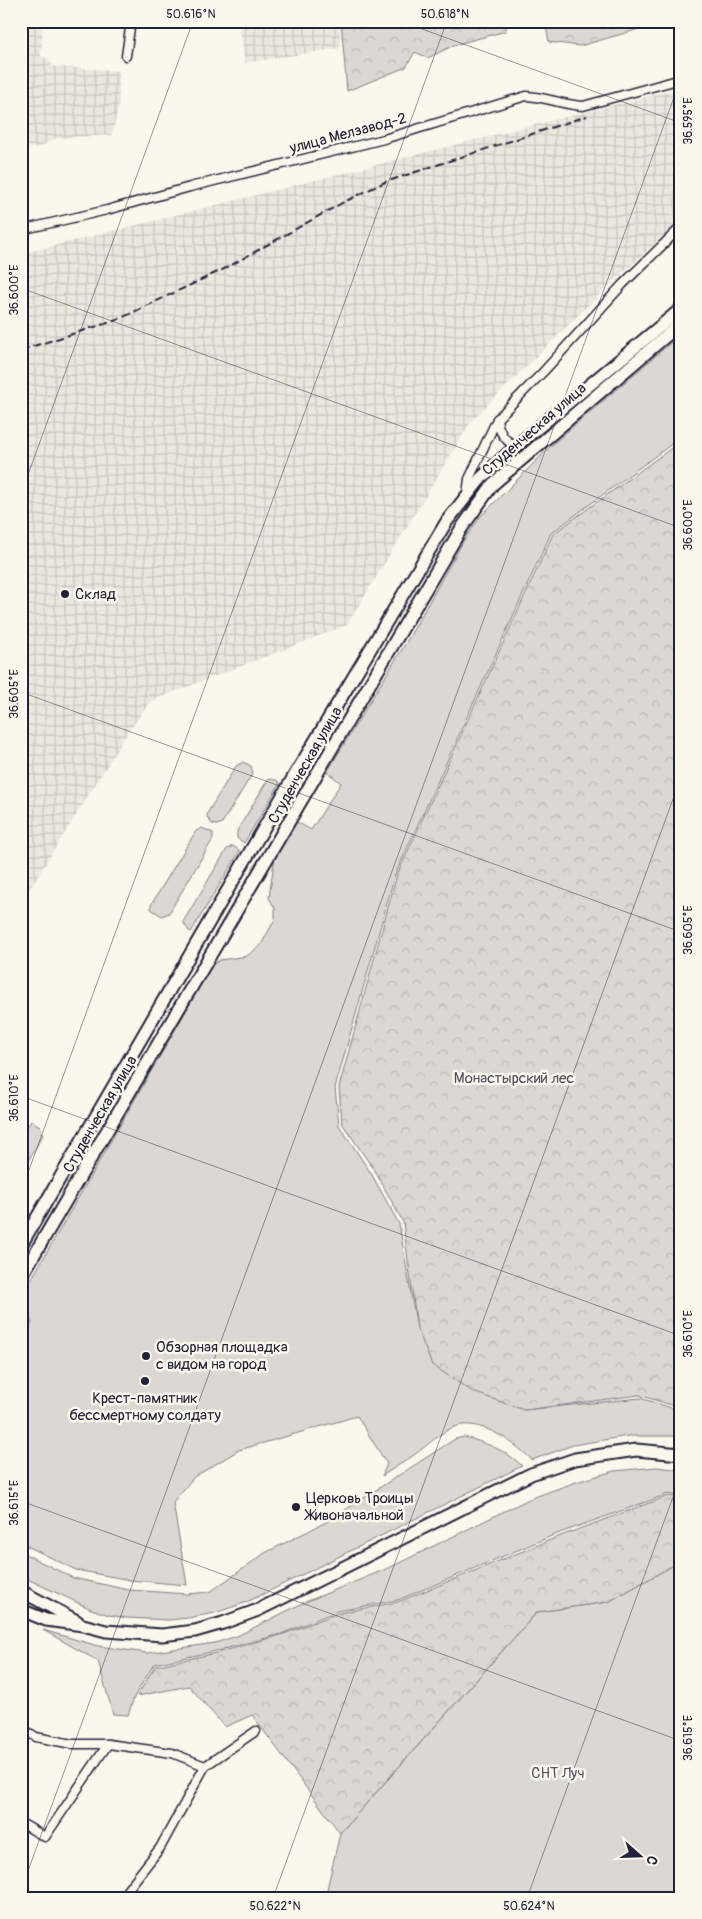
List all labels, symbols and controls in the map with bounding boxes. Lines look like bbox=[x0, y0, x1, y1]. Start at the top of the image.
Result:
text: 50.616°N bbox=[166, 7, 216, 22]
text: 50.618°N bbox=[421, 7, 469, 22]
text: 36.595°E bbox=[681, 98, 696, 145]
street label: улица Мелзавод-2 bbox=[287, 109, 409, 158]
text: 36.600°E bbox=[7, 264, 22, 316]
street label: Студенческая улица bbox=[478, 379, 590, 480]
text: 36.600°E bbox=[681, 499, 696, 551]
place label: Склад bbox=[75, 585, 116, 604]
marker: Склад bbox=[59, 588, 71, 600]
text: 36.605°E bbox=[7, 669, 22, 719]
street label: Студенческая улица bbox=[264, 703, 347, 827]
text: 36.605°E bbox=[681, 905, 696, 955]
street label: Студенческая улица bbox=[59, 1052, 142, 1176]
park label: Монастырский лес bbox=[454, 1069, 575, 1088]
text: 36.610°E bbox=[7, 1074, 22, 1122]
text: 36.610°E bbox=[681, 1310, 696, 1358]
place label: Обзорная площадка с видом на город bbox=[156, 1338, 288, 1374]
marker: Обзорная площадка с видом на город bbox=[140, 1350, 152, 1362]
marker: Крест-памятник бессмертному солдату bbox=[139, 1375, 151, 1387]
place label: Крест-памятник бессмертному солдату bbox=[69, 1389, 221, 1425]
text: 36.615°E bbox=[7, 1480, 22, 1526]
place label: Церковь Троицы Живоначальной bbox=[304, 1489, 414, 1525]
marker: Церковь Троицы Живоначальной bbox=[290, 1501, 302, 1513]
text: 36.615°E bbox=[681, 1715, 696, 1761]
park label: СНТ Луч bbox=[531, 1764, 585, 1783]
north arrow bbox=[614, 1832, 664, 1882]
text: С bbox=[642, 1853, 661, 1868]
text: 50.622°N bbox=[249, 1899, 301, 1914]
text: 50.624°N bbox=[503, 1899, 555, 1914]

